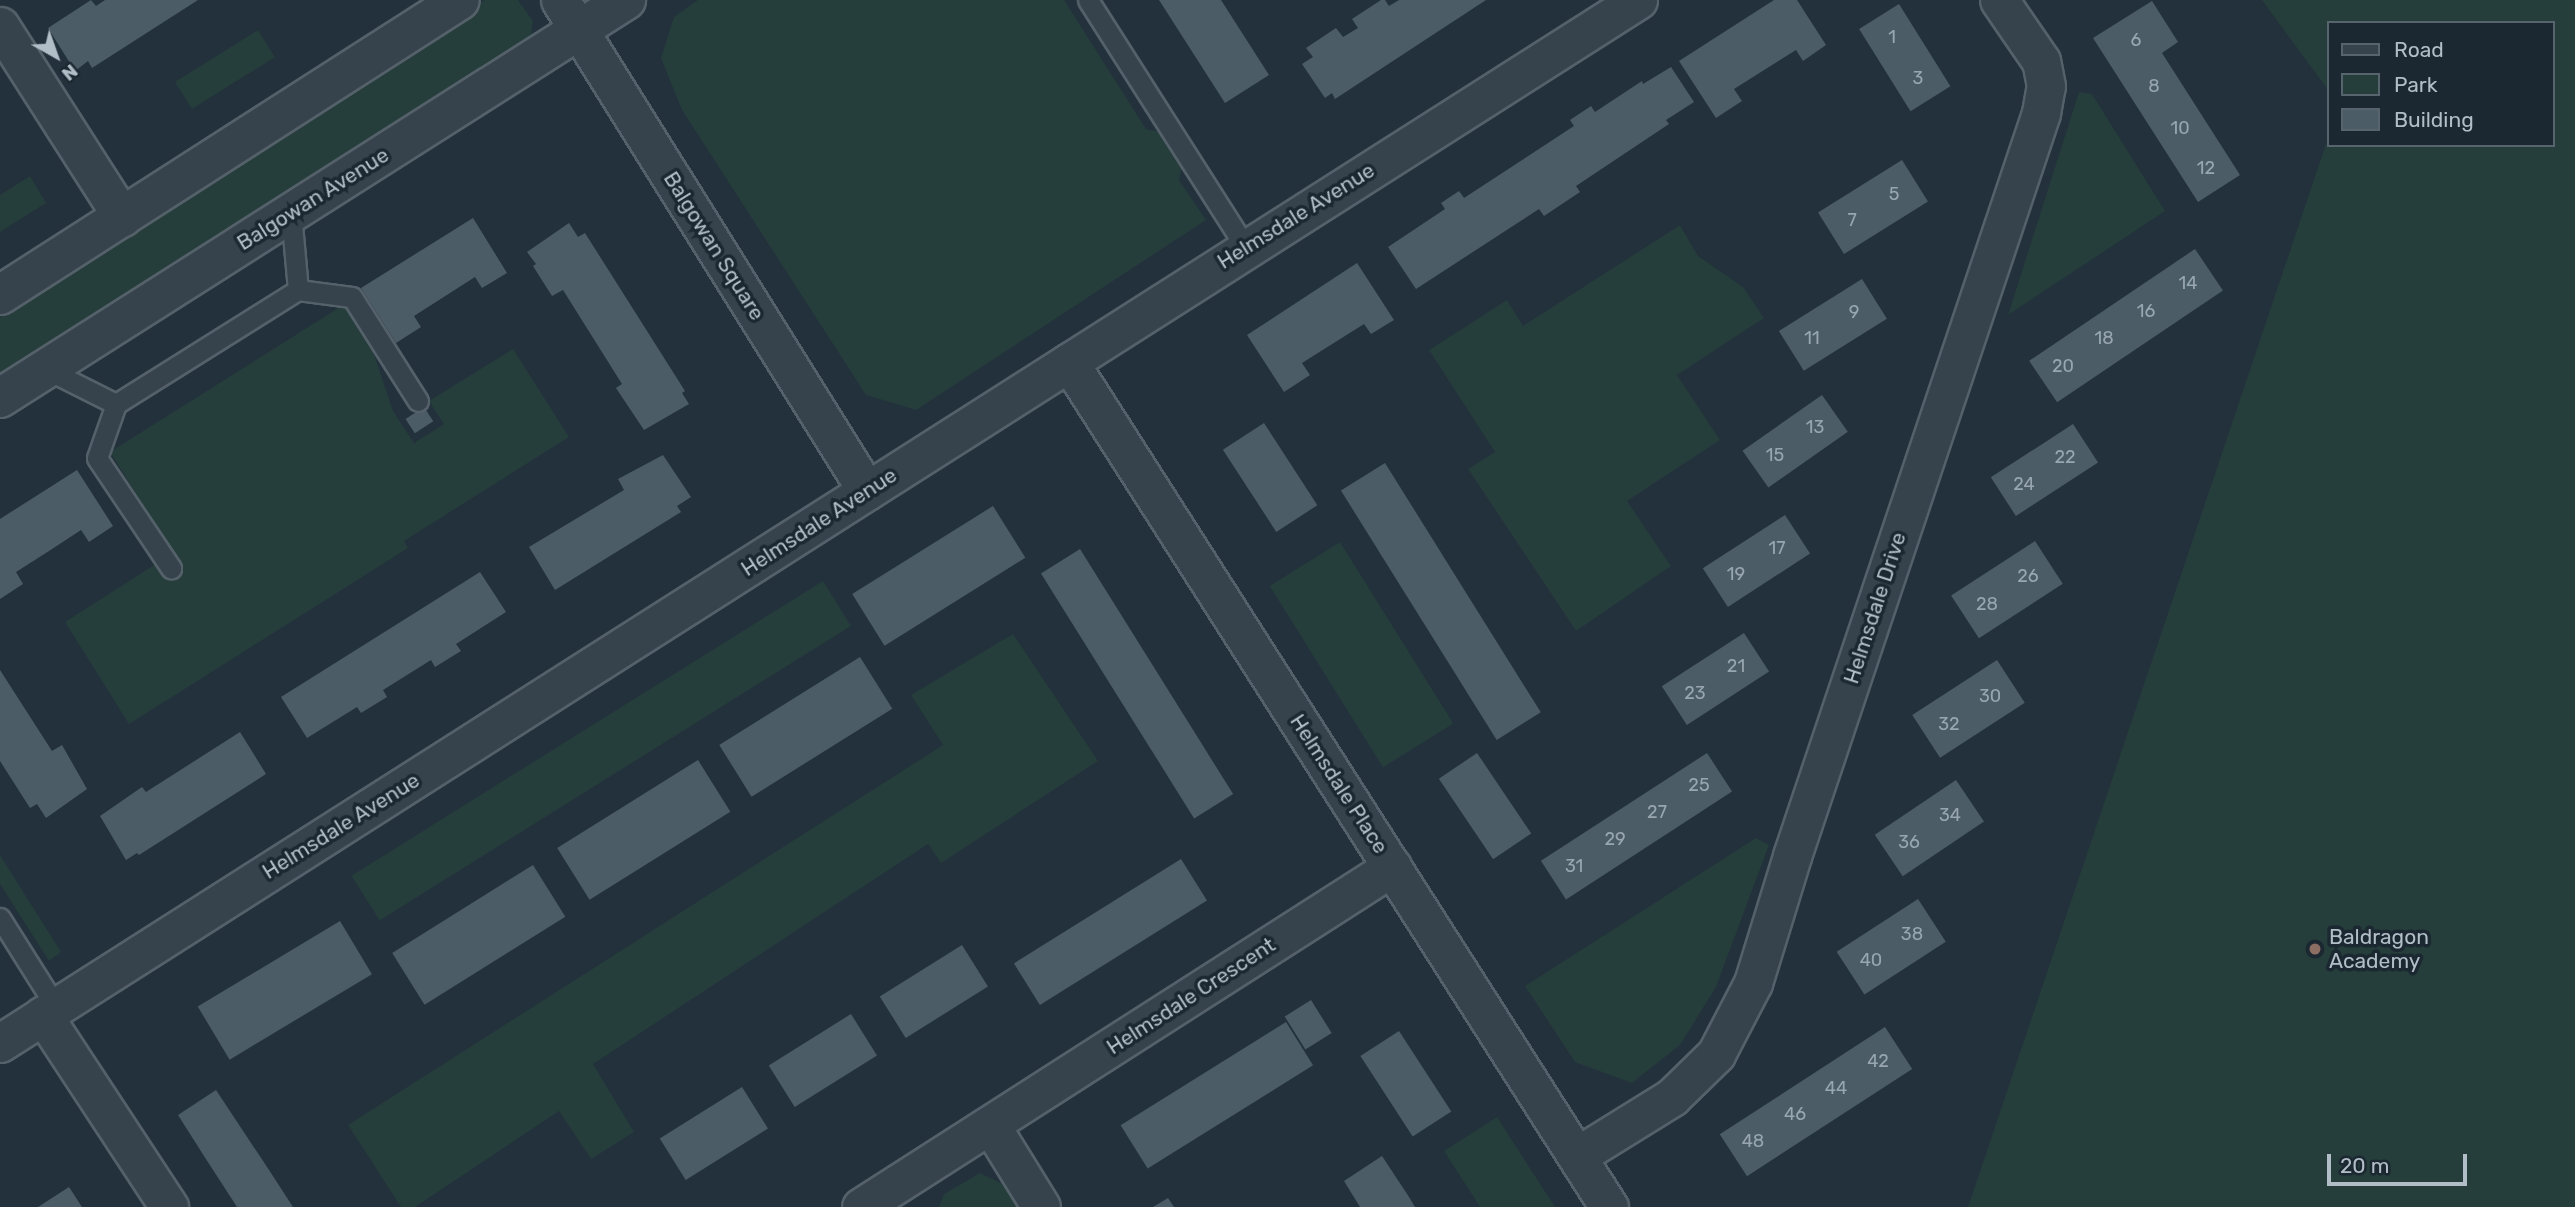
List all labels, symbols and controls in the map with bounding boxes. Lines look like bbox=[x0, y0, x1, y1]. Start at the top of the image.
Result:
north arrow bbox=[21, 21, 91, 91]
legend bbox=[2326, 21, 2554, 147]
house number: 1 bbox=[1888, 26, 1896, 48]
house number: 6 bbox=[2131, 29, 2141, 51]
text: Road bbox=[2394, 37, 2444, 62]
text: N bbox=[57, 59, 82, 86]
house number: 3 bbox=[1913, 67, 1923, 89]
text: Park bbox=[2394, 72, 2438, 97]
house number: 8 bbox=[2148, 75, 2160, 97]
text: Building bbox=[2394, 107, 2474, 132]
house number: 10 bbox=[2170, 117, 2190, 139]
street label: Balgowan Avenue bbox=[232, 142, 394, 256]
street label: Helmsdale Avenue bbox=[1213, 157, 1379, 275]
house number: 12 bbox=[2197, 157, 2215, 179]
street label: Balgowan Square bbox=[658, 167, 770, 325]
house number: 5 bbox=[1889, 183, 1899, 205]
house number: 7 bbox=[1847, 209, 1857, 231]
house number: 14 bbox=[2179, 272, 2197, 294]
house number: 16 bbox=[2137, 300, 2155, 322]
house number: 9 bbox=[1849, 301, 1859, 323]
house number: 11 bbox=[1804, 327, 1820, 349]
house number: 18 bbox=[2094, 327, 2114, 349]
house number: 20 bbox=[2052, 355, 2074, 377]
house number: 13 bbox=[1806, 416, 1824, 438]
house number: 15 bbox=[1766, 444, 1784, 466]
house number: 22 bbox=[2054, 446, 2076, 468]
street label: Helmsdale Avenue bbox=[736, 462, 902, 582]
house number: 24 bbox=[2013, 473, 2035, 495]
street label: Helmsdale Drive bbox=[1839, 529, 1911, 687]
house number: 17 bbox=[1769, 537, 1785, 559]
house number: 19 bbox=[1727, 563, 1745, 585]
house number: 26 bbox=[2017, 565, 2039, 587]
house number: 28 bbox=[1976, 593, 1998, 615]
house number: 21 bbox=[1727, 655, 1745, 677]
house number: 23 bbox=[1684, 682, 1706, 704]
house number: 30 bbox=[1979, 685, 2001, 707]
street label: Helmsdale Place bbox=[1285, 710, 1393, 858]
house number: 32 bbox=[1938, 713, 1960, 735]
street label: Helmsdale Avenue bbox=[258, 767, 424, 885]
house number: 25 bbox=[1688, 774, 1710, 796]
house number: 27 bbox=[1647, 801, 1667, 823]
house number: 34 bbox=[1939, 804, 1961, 826]
house number: 29 bbox=[1604, 828, 1626, 850]
house number: 36 bbox=[1898, 831, 1920, 853]
house number: 31 bbox=[1565, 855, 1583, 877]
house number: 38 bbox=[1901, 923, 1923, 945]
place label: Baldragon Academy bbox=[2329, 924, 2429, 974]
street label: Helmsdale Crescent bbox=[1102, 932, 1280, 1060]
marker: Baldragon Academy bbox=[2307, 941, 2323, 957]
house number: 40 bbox=[1860, 949, 1882, 971]
house number: 42 bbox=[1867, 1050, 1889, 1072]
house number: 44 bbox=[1825, 1077, 1847, 1099]
house number: 46 bbox=[1784, 1103, 1806, 1125]
house number: 48 bbox=[1742, 1130, 1764, 1152]
scale bar bbox=[2330, 1140, 2470, 1184]
text: 20 m bbox=[2340, 1153, 2389, 1178]

